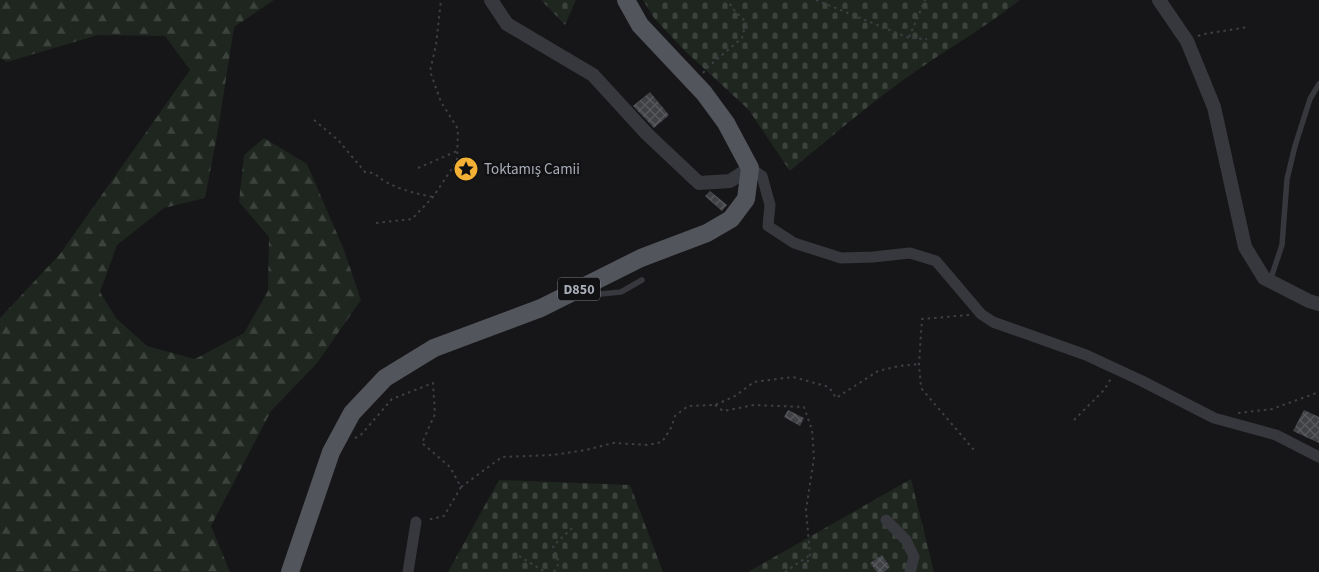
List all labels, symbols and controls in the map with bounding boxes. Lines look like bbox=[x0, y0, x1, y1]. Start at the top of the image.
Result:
place icon: Toktamış Camii bbox=[453, 156, 479, 182]
place label: Toktamış Camii bbox=[484, 159, 580, 180]
road number: D850 bbox=[558, 278, 600, 300]

